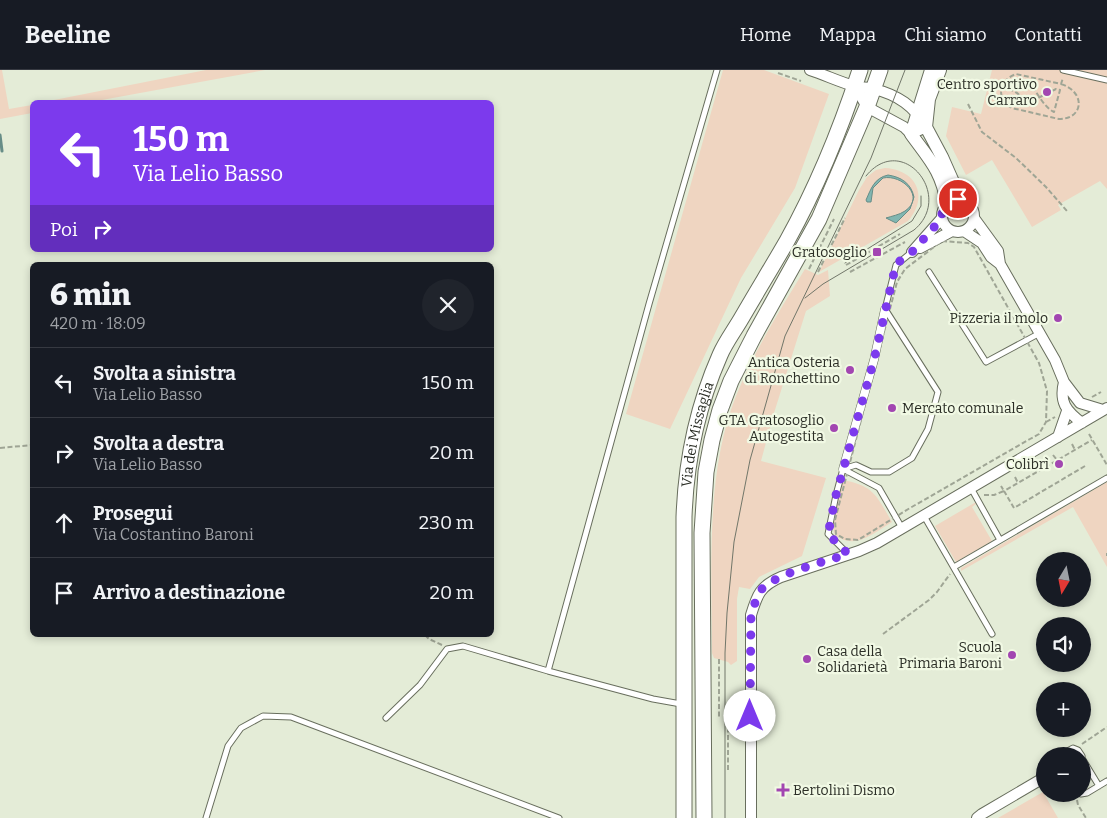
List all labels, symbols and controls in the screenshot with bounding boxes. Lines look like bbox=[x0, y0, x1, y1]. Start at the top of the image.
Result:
text: Beeline bbox=[25, 21, 110, 49]
text: Home bbox=[740, 24, 791, 46]
text: Mappa bbox=[819, 24, 876, 46]
text: Chi siamo bbox=[904, 24, 987, 46]
text: Contatti bbox=[1015, 24, 1082, 46]
place label: Centro sportivo Carraro bbox=[937, 76, 1037, 109]
marker: Centro sportivo Carraro bbox=[1041, 86, 1053, 98]
text: 150 m bbox=[133, 118, 229, 160]
icon: left bbox=[50, 120, 115, 185]
text: Via Lelio Basso bbox=[133, 160, 283, 187]
pin bbox=[937, 178, 979, 220]
icon: arrive bbox=[944, 185, 972, 213]
icon: right bbox=[88, 215, 116, 243]
text: Poi bbox=[50, 218, 78, 241]
place label: Gratosoglio bbox=[792, 244, 867, 261]
marker: Gratosoglio bbox=[871, 246, 883, 258]
text: 6 min bbox=[50, 277, 131, 313]
button: close bbox=[422, 279, 474, 331]
place label: Pizzeria il molo bbox=[950, 310, 1048, 327]
marker: Pizzeria il molo bbox=[1052, 312, 1064, 324]
text: 420 m · 18:09 bbox=[50, 314, 146, 333]
place label: Antica Osteria di Ronchettino bbox=[744, 354, 840, 387]
text: Svolta a sinistra bbox=[93, 362, 236, 385]
marker: Antica Osteria di Ronchettino bbox=[844, 364, 856, 376]
icon: left bbox=[50, 369, 78, 397]
text: 150 m bbox=[422, 371, 474, 394]
street label: Via dei Missaglia bbox=[678, 379, 717, 488]
text: Via Lelio Basso bbox=[93, 385, 202, 404]
place label: Mercato comunale bbox=[902, 400, 1023, 417]
marker: Mercato comunale bbox=[886, 402, 898, 414]
place label: GTA Gratosoglio Autogestita bbox=[719, 412, 824, 445]
marker: GTA Gratosoglio Autogestita bbox=[828, 422, 840, 434]
text: Svolta a destra bbox=[93, 432, 224, 455]
icon: right bbox=[50, 439, 78, 467]
text: 20 m bbox=[430, 441, 474, 464]
text: Via Lelio Basso bbox=[93, 455, 202, 474]
place label: Colibrì bbox=[1006, 456, 1049, 473]
marker: Colibrì bbox=[1053, 458, 1065, 470]
text: Prosegui bbox=[93, 502, 173, 525]
icon: ahead bbox=[50, 509, 78, 537]
text: 230 m bbox=[419, 511, 474, 534]
text: Via Costantino Baroni bbox=[93, 525, 254, 544]
north arrow bbox=[1036, 552, 1091, 608]
map controls bbox=[1036, 552, 1091, 802]
icon: arrive bbox=[50, 579, 78, 607]
text: Arrivo a destinazione bbox=[93, 581, 285, 604]
text: 20 m bbox=[430, 581, 474, 604]
button: sound bbox=[1036, 617, 1091, 672]
place label: Scuola Primaria Baroni bbox=[899, 639, 1002, 672]
place label: Casa della Solidarietà bbox=[817, 643, 888, 676]
marker: Scuola Primaria Baroni bbox=[1006, 649, 1018, 661]
marker: Casa della Solidarietà bbox=[801, 653, 813, 665]
button: + bbox=[1036, 682, 1091, 737]
position arrow bbox=[723, 689, 775, 741]
button: − bbox=[1036, 747, 1091, 802]
place label: Bertolini Dismo bbox=[793, 782, 895, 799]
marker: Bertolini Dismo bbox=[777, 784, 789, 796]

